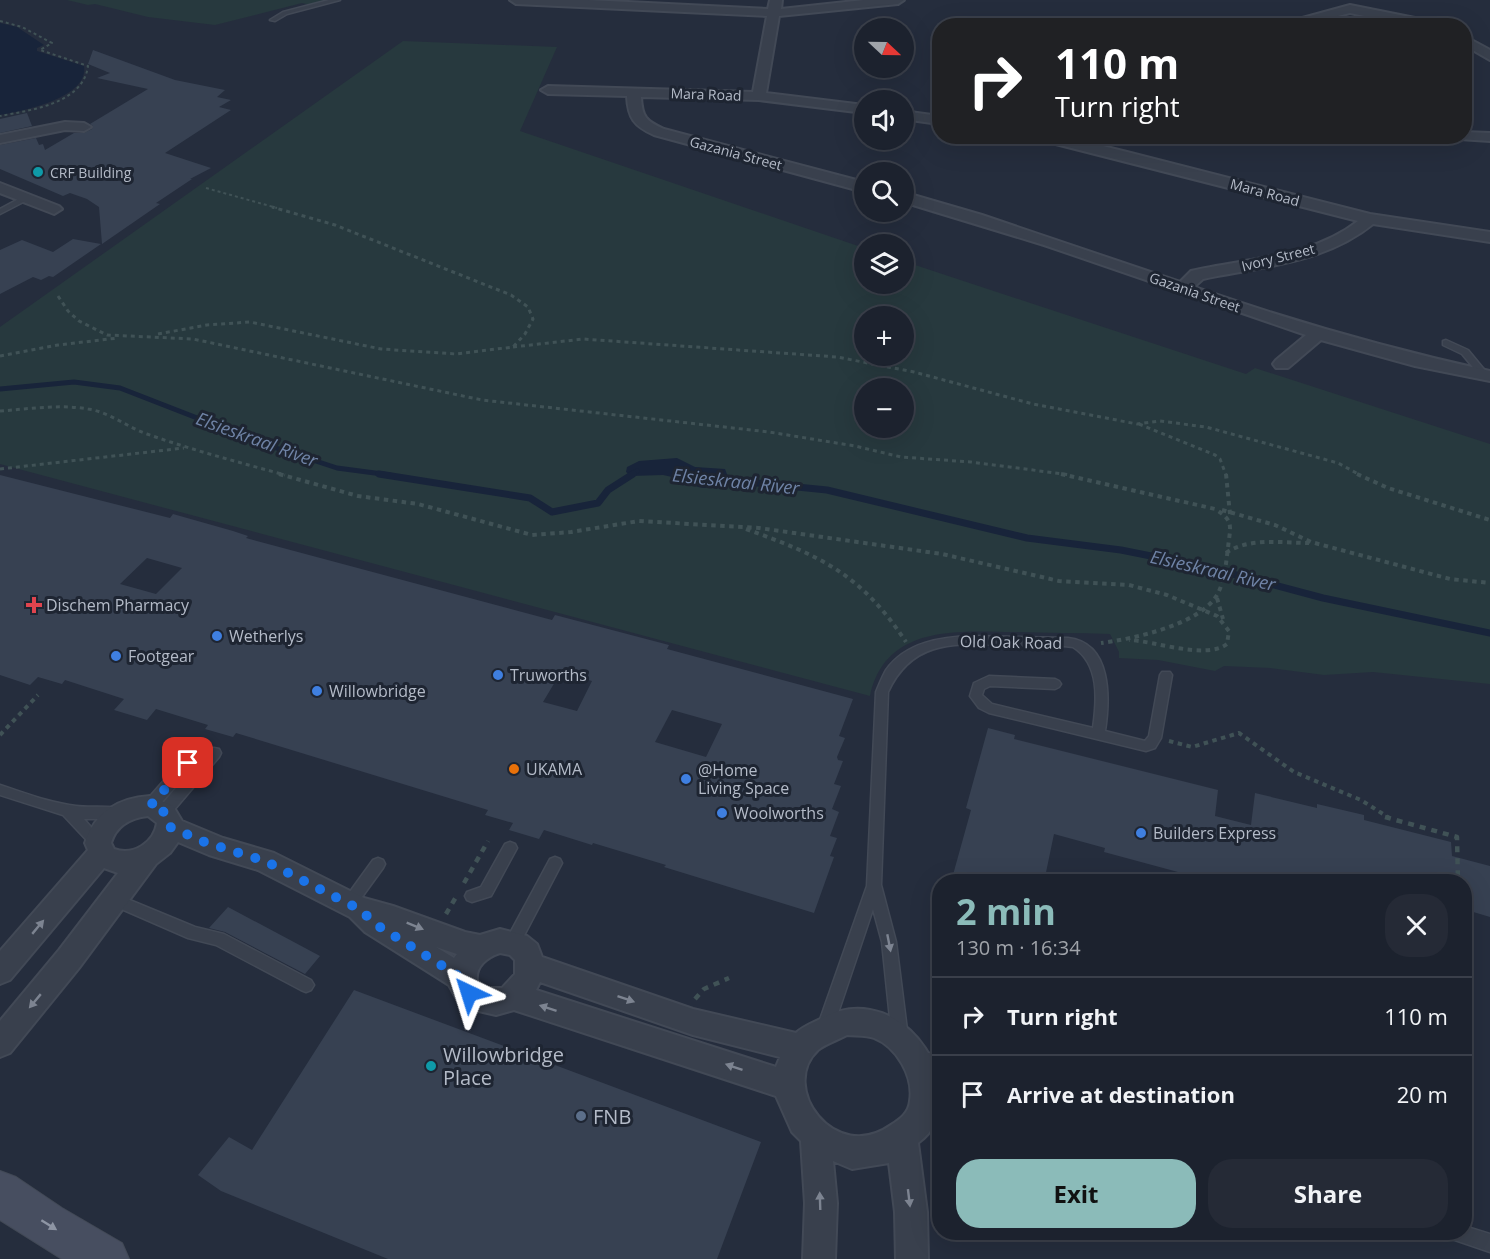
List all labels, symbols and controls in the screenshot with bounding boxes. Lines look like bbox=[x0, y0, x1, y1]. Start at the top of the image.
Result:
north arrow bbox=[854, 18, 914, 78]
map controls bbox=[854, 18, 914, 438]
text: 110 m bbox=[1055, 34, 1179, 91]
icon: right bbox=[956, 42, 1034, 120]
street label: Mara Road bbox=[670, 83, 742, 105]
text: Turn right bbox=[1055, 88, 1180, 125]
button: sound bbox=[854, 90, 914, 150]
street label: Gazania Street bbox=[688, 132, 784, 174]
button: search bbox=[854, 162, 914, 222]
place label: CRF Building bbox=[50, 163, 132, 182]
marker: CRF Building bbox=[31, 165, 45, 179]
street label: Mara Road bbox=[1228, 174, 1302, 210]
button: layers bbox=[854, 234, 914, 294]
street label: Ivory Street bbox=[1239, 239, 1317, 275]
street label: Gazania Street bbox=[1147, 268, 1243, 316]
button: + bbox=[854, 306, 914, 366]
button: − bbox=[854, 378, 914, 438]
water label: Elsieskraal River bbox=[193, 406, 322, 472]
water label: Elsieskraal River bbox=[671, 462, 802, 500]
water label: Elsieskraal River bbox=[1148, 544, 1279, 596]
place label: Dischem Pharmacy bbox=[46, 594, 190, 616]
marker: Dischem Pharmacy bbox=[27, 598, 41, 612]
place label: Wetherlys bbox=[229, 625, 303, 647]
marker: Wetherlys bbox=[210, 629, 224, 643]
street label: Old Oak Road bbox=[960, 630, 1062, 654]
place label: Footgear bbox=[128, 645, 195, 667]
marker: Footgear bbox=[109, 649, 123, 663]
place label: Truworths bbox=[510, 664, 587, 686]
marker: Truworths bbox=[491, 668, 505, 682]
place label: Willowbridge bbox=[329, 680, 426, 702]
marker: Willowbridge bbox=[310, 684, 324, 698]
pin bbox=[162, 737, 213, 788]
icon: arrive bbox=[171, 746, 204, 779]
place label: UKAMA bbox=[526, 758, 583, 780]
place label: @Home Living Space bbox=[698, 759, 789, 799]
marker: UKAMA bbox=[507, 762, 521, 776]
marker: @Home Living Space bbox=[679, 772, 693, 786]
place label: Woolworths bbox=[734, 802, 824, 824]
marker: Woolworths bbox=[715, 806, 729, 820]
place label: Builders Express bbox=[1153, 822, 1276, 844]
marker: Builders Express bbox=[1134, 826, 1148, 840]
text: 2 min bbox=[956, 887, 1056, 936]
button: close bbox=[1385, 894, 1448, 957]
one-way arrow bbox=[31, 919, 44, 935]
one-way arrow bbox=[406, 922, 424, 931]
one-way arrow bbox=[885, 933, 894, 952]
text: 130 m · 16:34 bbox=[956, 934, 1081, 961]
position arrow bbox=[437, 961, 501, 1025]
one-way arrow bbox=[28, 993, 41, 1009]
one-way arrow bbox=[617, 995, 635, 1005]
icon: right bbox=[956, 1000, 989, 1033]
text: Turn right bbox=[1007, 1001, 1118, 1031]
text: 110 m bbox=[1384, 1001, 1448, 1031]
one-way arrow bbox=[539, 1002, 557, 1012]
place label: Willowbridge Place bbox=[443, 1041, 564, 1091]
marker: Willowbridge Place bbox=[424, 1059, 438, 1073]
one-way arrow bbox=[724, 1061, 742, 1071]
icon: arrive bbox=[956, 1078, 989, 1111]
text: Arrive at destination bbox=[1007, 1079, 1235, 1109]
text: 20 m bbox=[1397, 1079, 1448, 1109]
place label: FNB bbox=[593, 1103, 631, 1130]
marker: FNB bbox=[574, 1109, 588, 1123]
button: Exit bbox=[956, 1159, 1196, 1228]
button: Share bbox=[1208, 1159, 1448, 1228]
one-way arrow bbox=[905, 1188, 914, 1207]
one-way arrow bbox=[815, 1191, 825, 1210]
one-way arrow bbox=[40, 1220, 57, 1231]

